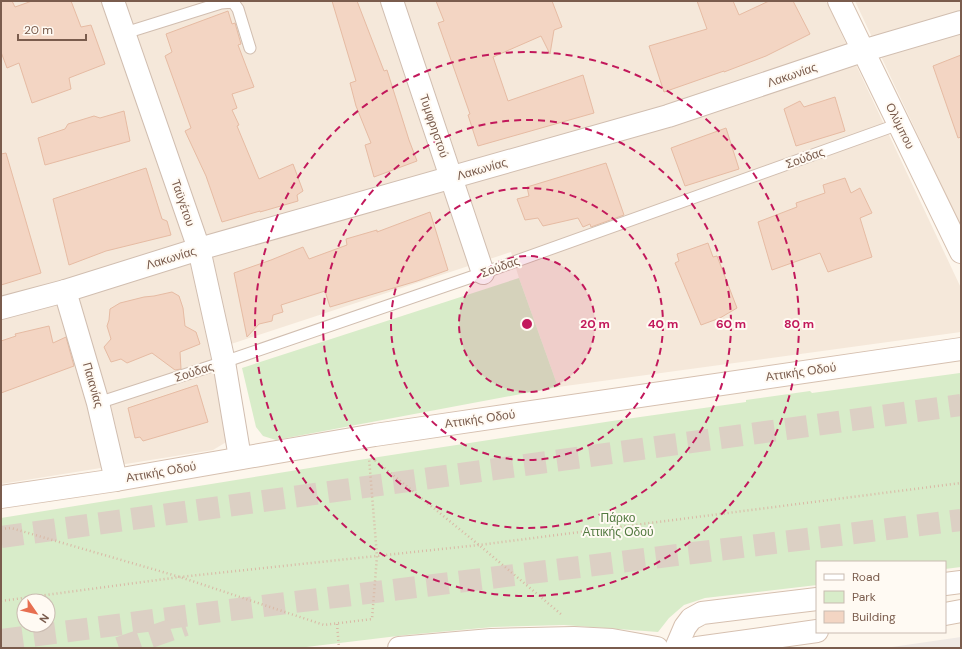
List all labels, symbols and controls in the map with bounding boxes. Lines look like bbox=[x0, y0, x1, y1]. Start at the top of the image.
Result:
scale bar bbox=[18, 16, 86, 42]
text: 20 m bbox=[24, 22, 53, 38]
street label: Λακωνίας bbox=[765, 59, 819, 91]
street label: Τυμφρηστού bbox=[416, 92, 452, 160]
street label: Ολύμπου bbox=[882, 100, 918, 152]
street label: Σούδας bbox=[783, 144, 827, 172]
street label: Λακωνίας bbox=[455, 154, 509, 184]
street label: Ταϋγέτου bbox=[168, 177, 198, 229]
street label: Λακωνίας bbox=[144, 243, 198, 273]
street label: Σούδας bbox=[478, 253, 522, 281]
text: 20 m bbox=[580, 316, 610, 332]
text: 40 m bbox=[648, 316, 678, 332]
text: 60 m bbox=[716, 316, 746, 332]
text: 80 m bbox=[784, 316, 814, 332]
centre of rings bbox=[520, 317, 534, 331]
street label: Σούδας bbox=[172, 358, 216, 386]
street label: Αττικής Οδού bbox=[765, 359, 837, 385]
street label: Παιανίας bbox=[79, 360, 107, 410]
street label: Αττικής Οδού bbox=[444, 406, 516, 432]
street label: Αττικής Οδού bbox=[125, 458, 197, 486]
park label: Πάρκο Αττικής Οδού bbox=[582, 510, 654, 540]
legend bbox=[816, 561, 946, 633]
text: Road bbox=[852, 569, 880, 585]
text: Park bbox=[852, 589, 876, 605]
north arrow bbox=[16, 593, 56, 633]
text: Building bbox=[852, 609, 896, 625]
text: N bbox=[36, 611, 52, 626]

